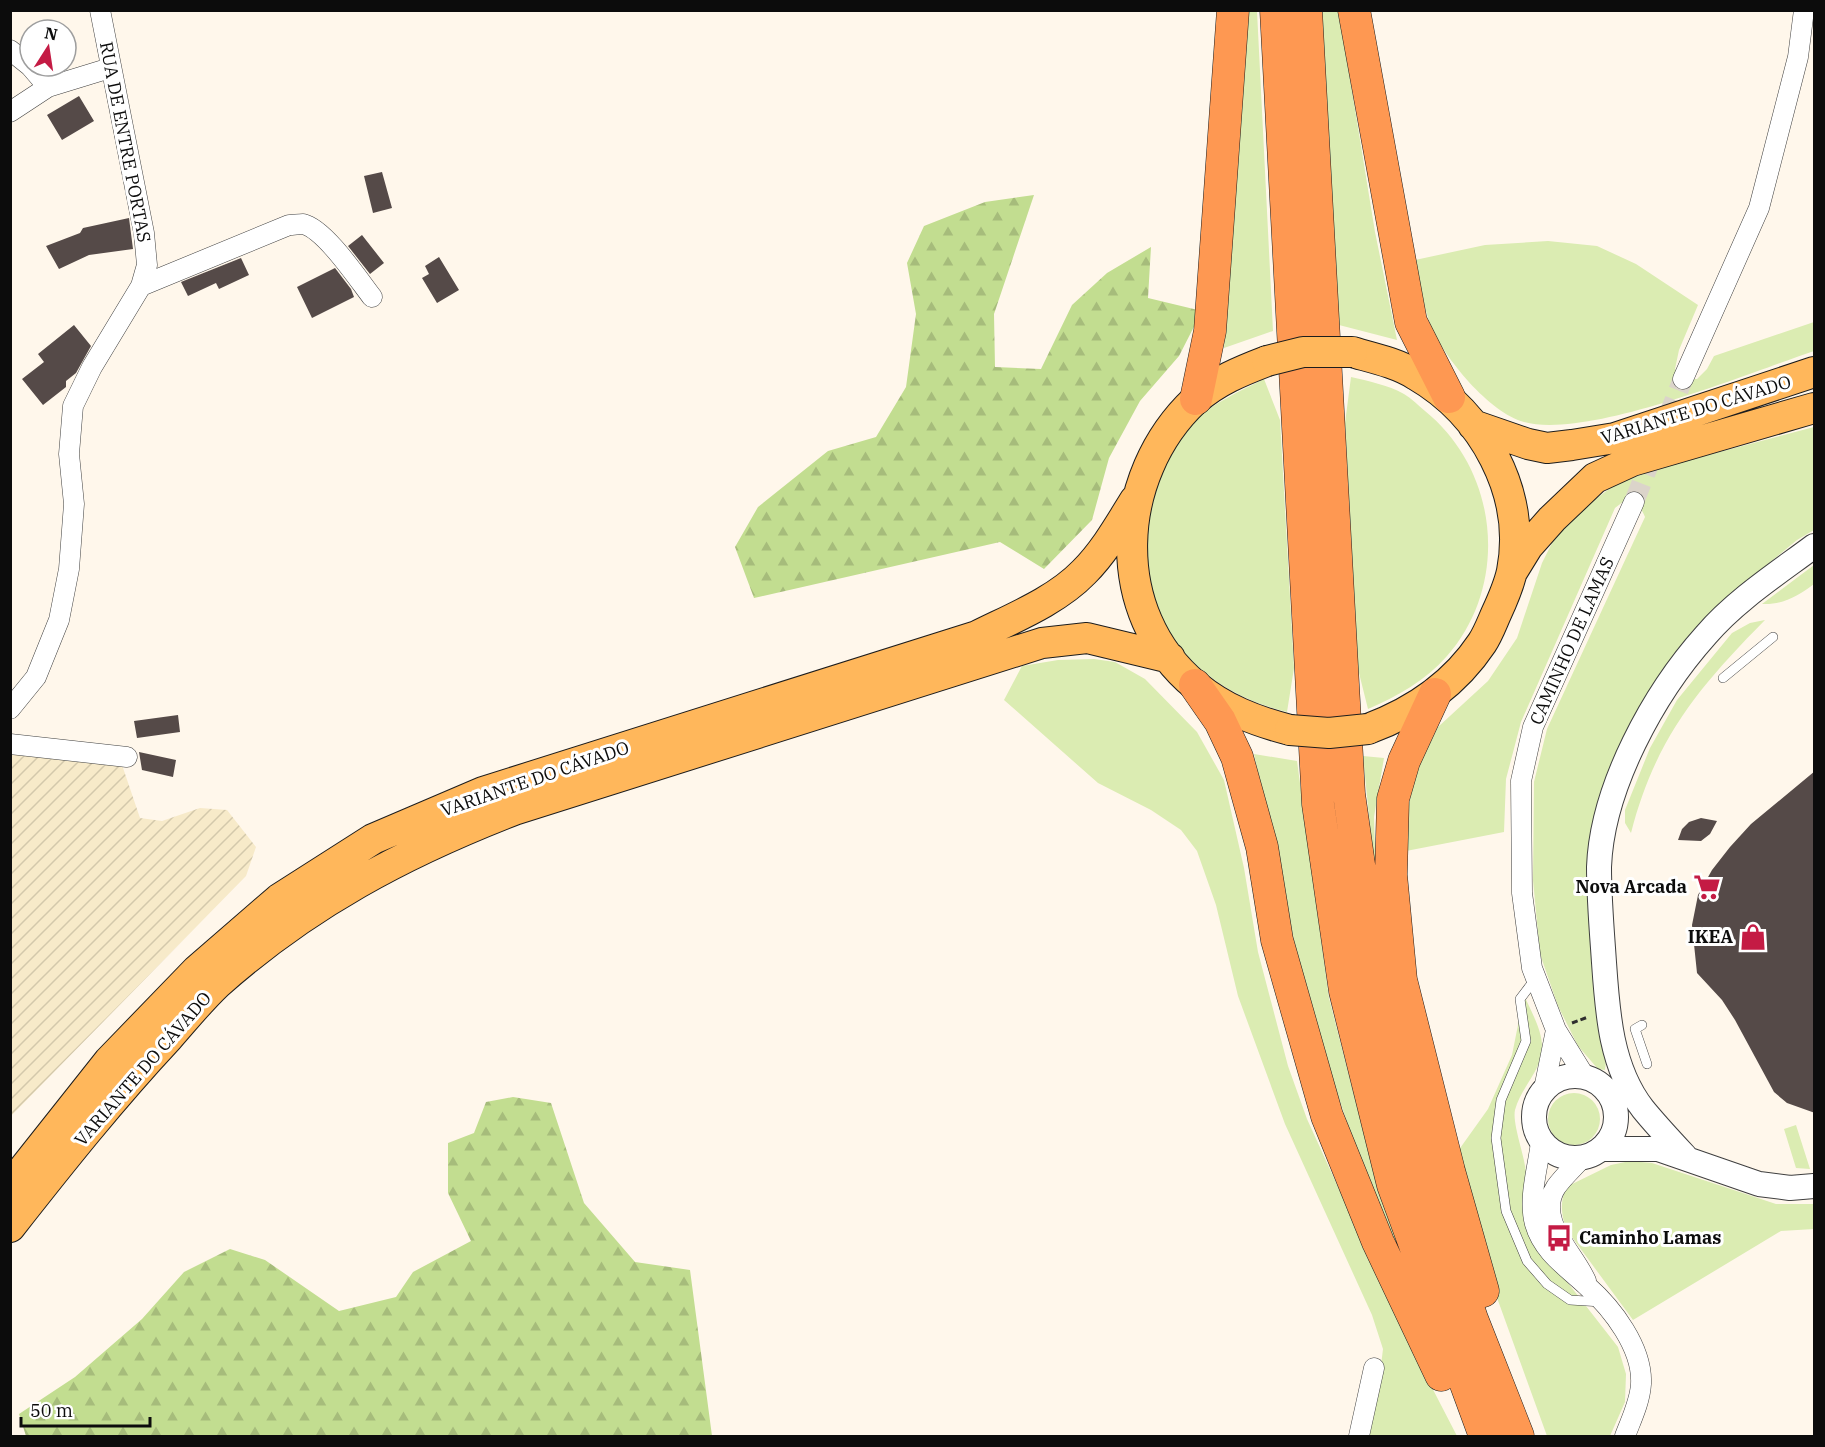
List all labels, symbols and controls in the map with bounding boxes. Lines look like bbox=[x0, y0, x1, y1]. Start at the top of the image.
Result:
north arrow bbox=[18, 18, 78, 78]
text: N bbox=[43, 22, 59, 44]
street label: RUA DE ENTRE PORTAS bbox=[95, 39, 156, 244]
street label: VARIANTE DO CÁVADO bbox=[1598, 370, 1794, 449]
street label: CAMINHO DE LAMAS bbox=[1524, 553, 1619, 728]
street label: VARIANTE DO CÁVADO bbox=[438, 736, 632, 822]
supermarket icon: Nova Arcada bbox=[1692, 872, 1722, 902]
place label: Nova Arcada bbox=[1576, 875, 1687, 898]
shop icon: IKEA bbox=[1738, 922, 1768, 952]
place label: IKEA bbox=[1688, 925, 1733, 948]
street label: VARIANTE DO CÁVADO bbox=[69, 987, 216, 1151]
bus stop icon: Caminho Lamas bbox=[1544, 1223, 1574, 1253]
place label: Caminho Lamas bbox=[1579, 1226, 1721, 1249]
scale bar bbox=[21, 1390, 150, 1428]
text: 50 m bbox=[30, 1399, 73, 1422]

